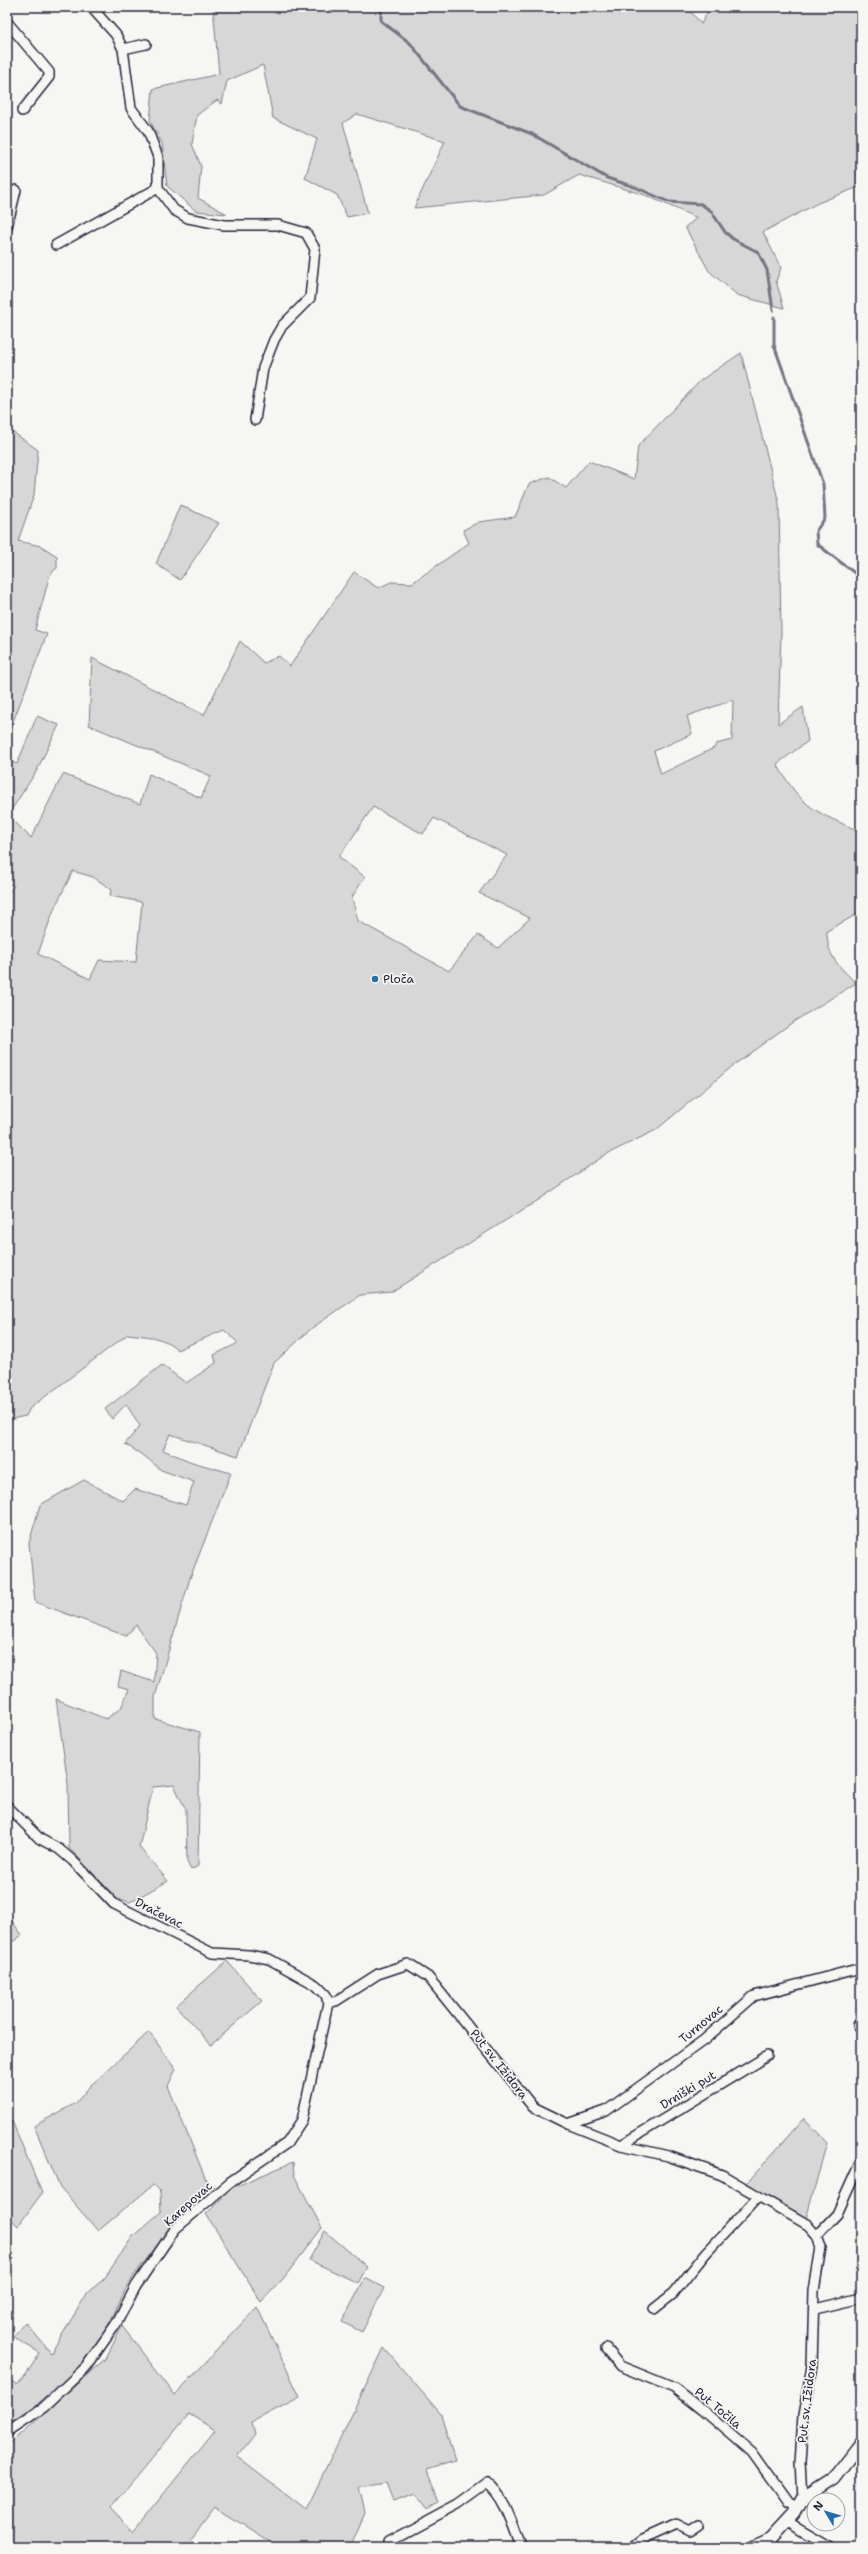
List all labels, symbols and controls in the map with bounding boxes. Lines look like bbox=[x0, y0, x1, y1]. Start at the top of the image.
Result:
place label: Ploča bbox=[383, 971, 415, 987]
marker: Ploča bbox=[370, 974, 380, 984]
street label: Dračevac bbox=[132, 1894, 186, 1932]
street label: Turnovac bbox=[676, 2001, 726, 2047]
street label: Put sv. Ižidora bbox=[467, 2026, 532, 2103]
street label: Drniški put bbox=[657, 2067, 719, 2113]
street label: Karepovac bbox=[160, 2178, 216, 2230]
street label: Put sv. Ižidora bbox=[794, 2358, 820, 2444]
street label: Put Točila bbox=[691, 2384, 745, 2433]
north arrow bbox=[806, 2492, 846, 2532]
text: N bbox=[810, 2498, 827, 2514]

